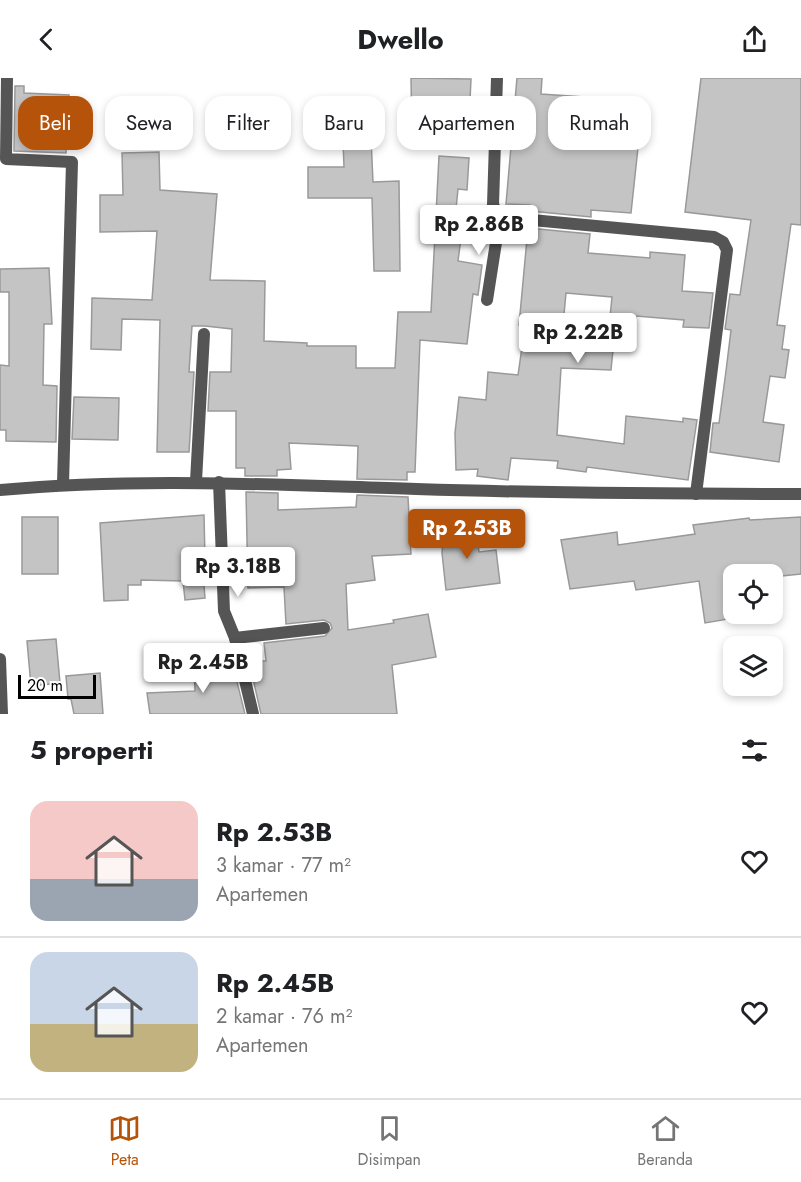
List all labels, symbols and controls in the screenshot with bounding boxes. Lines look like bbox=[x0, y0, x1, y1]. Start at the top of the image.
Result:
text: Dwello bbox=[357, 20, 444, 59]
icon: back bbox=[30, 23, 63, 56]
icon: share bbox=[738, 23, 771, 56]
chip: Beli bbox=[18, 96, 93, 150]
chip: Sewa bbox=[105, 96, 193, 150]
chip: Filter bbox=[205, 96, 291, 150]
chip: Baru bbox=[303, 96, 385, 150]
chip: Apartemen bbox=[397, 96, 536, 150]
chip: Rumah bbox=[548, 96, 651, 150]
pin: Rp 2.86B bbox=[417, 205, 541, 256]
text: Rp 2.86B bbox=[434, 210, 524, 239]
pin: Rp 2.22B bbox=[516, 313, 640, 364]
text: Rp 2.22B bbox=[533, 318, 623, 347]
pin: Rp 2.53B bbox=[405, 509, 529, 560]
text: Rp 2.53B bbox=[422, 514, 512, 543]
pin: Rp 3.18B bbox=[176, 547, 300, 598]
text: Rp 3.18B bbox=[195, 552, 281, 581]
map controls bbox=[723, 564, 783, 696]
button: locate bbox=[723, 564, 783, 624]
button: layers bbox=[723, 636, 783, 696]
pin: Rp 2.45B bbox=[141, 643, 265, 694]
text: Rp 2.45B bbox=[158, 648, 248, 677]
scale bar bbox=[18, 672, 96, 700]
text: 20 m bbox=[27, 674, 63, 697]
text: 5 properti bbox=[30, 731, 153, 769]
icon: filters bbox=[738, 734, 771, 767]
text: Rp 2.53B bbox=[216, 813, 332, 851]
icon: home bbox=[78, 825, 150, 897]
icon: heart bbox=[738, 845, 771, 878]
text: 3 kamar · 77 m² bbox=[216, 851, 351, 880]
text: Apartemen bbox=[216, 880, 309, 909]
text: Rp 2.45B bbox=[216, 964, 334, 1002]
icon: home bbox=[78, 976, 150, 1048]
icon: heart bbox=[738, 996, 771, 1029]
text: 2 kamar · 76 m² bbox=[216, 1002, 352, 1031]
text: Apartemen bbox=[216, 1031, 309, 1060]
tab: Peta bbox=[108, 1112, 141, 1171]
tab: Disimpan bbox=[358, 1112, 421, 1171]
tab: Beranda bbox=[637, 1112, 693, 1171]

